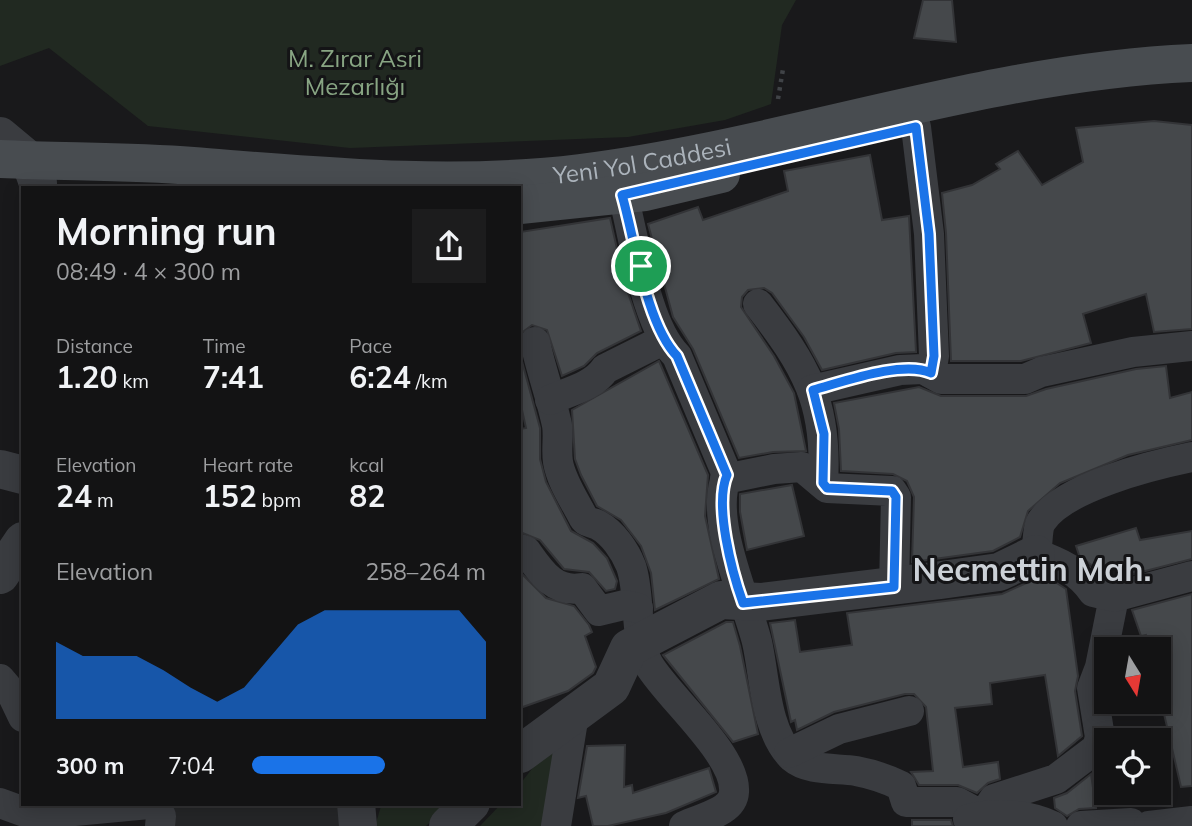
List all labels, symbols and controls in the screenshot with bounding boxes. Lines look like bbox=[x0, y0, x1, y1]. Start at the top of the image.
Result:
park label: M. Zırar Asri Mezarlığı bbox=[288, 43, 422, 101]
street label: Yeni Yol Caddesi bbox=[551, 131, 734, 190]
text: Morning run bbox=[56, 207, 277, 255]
button: share bbox=[412, 209, 486, 283]
pin bbox=[611, 236, 671, 296]
icon: arrive bbox=[622, 247, 660, 285]
text: 08:49 · 4 × 300 m bbox=[56, 257, 241, 286]
text: Distance bbox=[56, 334, 133, 358]
text: Time bbox=[203, 334, 246, 358]
text: Pace bbox=[349, 334, 392, 358]
text: 1.20 bbox=[56, 358, 117, 396]
text: 7:41 bbox=[203, 358, 264, 396]
text: 6:24 bbox=[349, 358, 411, 396]
text: km bbox=[117, 369, 149, 393]
text: /km bbox=[411, 369, 448, 393]
text: Elevation bbox=[56, 453, 136, 477]
text: Heart rate bbox=[203, 453, 293, 477]
text: kcal bbox=[349, 453, 384, 477]
text: 24 bbox=[56, 477, 92, 515]
text: 152 bbox=[203, 477, 257, 515]
text: 82 bbox=[349, 477, 385, 515]
text: m bbox=[92, 488, 114, 512]
text: bpm bbox=[257, 488, 301, 512]
district label: Necmettin Mah. bbox=[913, 549, 1151, 589]
text: Elevation bbox=[56, 557, 153, 586]
text: 258–264 m bbox=[365, 557, 486, 586]
north arrow bbox=[1094, 637, 1171, 714]
map controls bbox=[1094, 637, 1171, 805]
button: locate bbox=[1094, 728, 1171, 805]
text: 300 m bbox=[56, 751, 124, 780]
text: 7:04 bbox=[168, 751, 215, 780]

